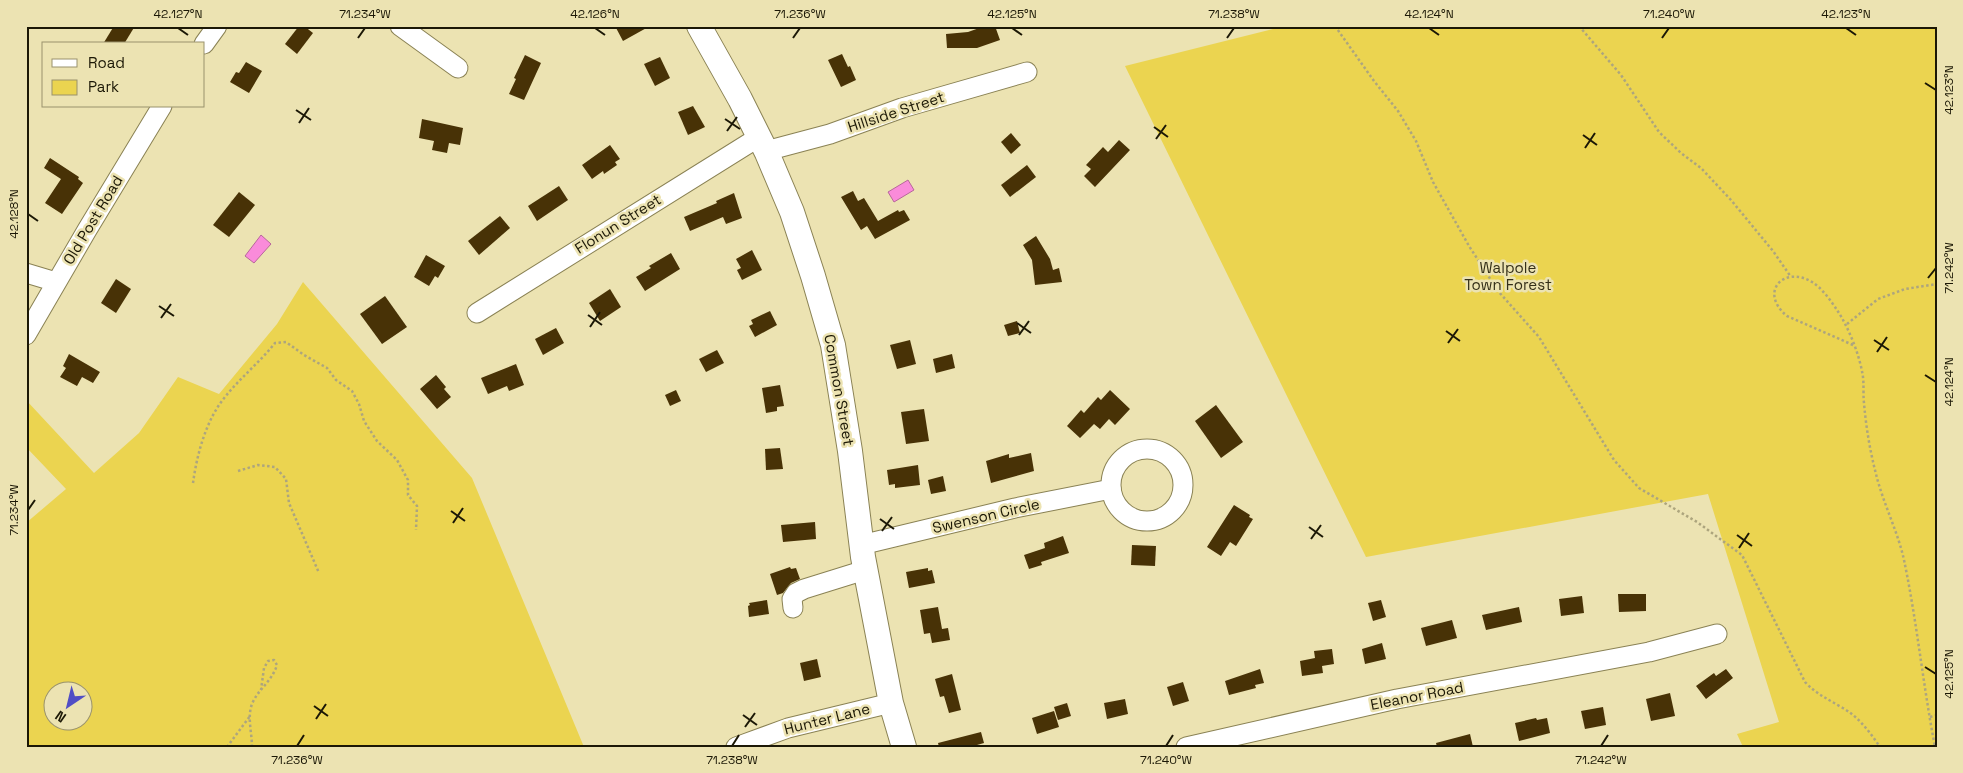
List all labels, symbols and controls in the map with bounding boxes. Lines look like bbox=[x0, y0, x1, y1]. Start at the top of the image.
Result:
text: 42.127°N bbox=[154, 6, 202, 22]
text: 71.234°W bbox=[339, 6, 391, 22]
text: 42.126°N bbox=[570, 6, 620, 22]
text: 71.236°W bbox=[774, 6, 826, 22]
text: 42.125°N bbox=[987, 6, 1037, 22]
text: 71.238°W bbox=[1208, 6, 1260, 22]
text: 42.124°N bbox=[1404, 6, 1454, 22]
text: 71.240°W bbox=[1643, 6, 1695, 22]
text: 42.123°N bbox=[1821, 6, 1871, 22]
legend bbox=[42, 42, 205, 108]
text: Road bbox=[88, 53, 125, 72]
text: 42.123°N bbox=[1941, 65, 1957, 115]
text: Park bbox=[88, 77, 119, 96]
street label: Hillside Street bbox=[845, 87, 947, 136]
street label: Old Post Road bbox=[59, 172, 127, 268]
text: 42.128°N bbox=[6, 189, 22, 239]
street label: Flonun Street bbox=[571, 189, 664, 258]
text: 71.242°W bbox=[1941, 242, 1957, 294]
park label: Walpole Town Forest bbox=[1464, 258, 1552, 294]
street label: Common Street bbox=[820, 333, 859, 447]
text: 42.124°N bbox=[1941, 357, 1957, 407]
text: 71.234°W bbox=[6, 484, 22, 536]
street label: Swenson Circle bbox=[930, 494, 1042, 537]
text: 42.125°N bbox=[1941, 649, 1957, 699]
street label: Eleanor Road bbox=[1369, 677, 1465, 714]
north arrow bbox=[42, 680, 92, 730]
street label: Hunter Lane bbox=[782, 699, 872, 738]
text: N bbox=[52, 707, 70, 727]
text: 71.236°W bbox=[271, 752, 323, 768]
text: 71.238°W bbox=[706, 752, 758, 768]
text: 71.240°W bbox=[1140, 752, 1192, 768]
text: 71.242°W bbox=[1575, 752, 1627, 768]

